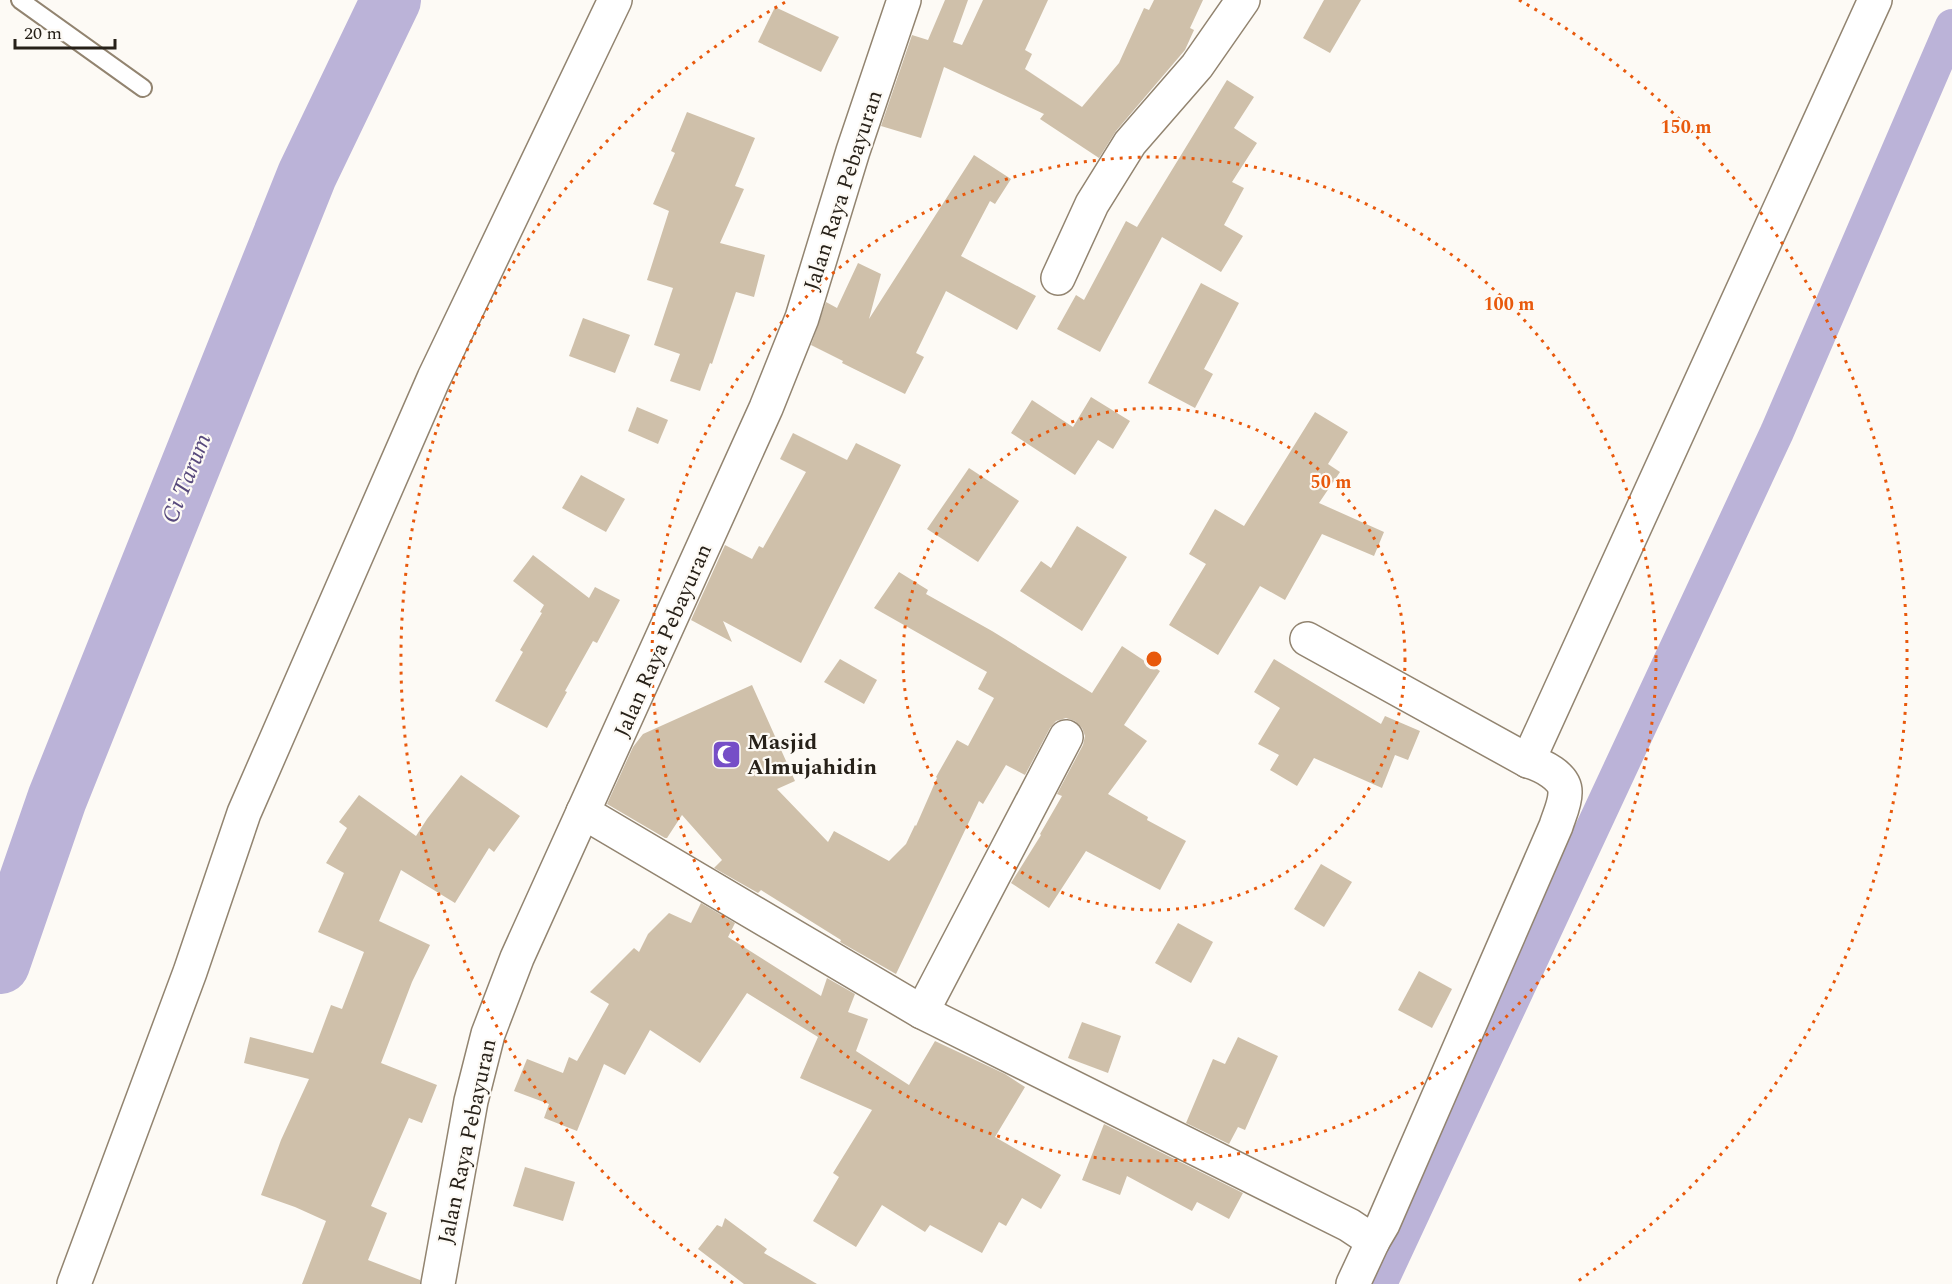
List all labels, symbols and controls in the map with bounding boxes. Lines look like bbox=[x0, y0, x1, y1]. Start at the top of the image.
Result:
scale bar bbox=[15, 12, 116, 50]
text: 20 m bbox=[24, 20, 62, 47]
street label: Jalan Raya Pebayuran bbox=[795, 86, 891, 295]
text: 150 m bbox=[1660, 114, 1712, 141]
text: 100 m bbox=[1483, 291, 1535, 318]
water label: Ci Tarum bbox=[153, 428, 221, 529]
text: 50 m bbox=[1311, 469, 1351, 496]
street label: Jalan Raya Pebayuran bbox=[606, 538, 721, 743]
centre of rings bbox=[1144, 649, 1164, 669]
place label: Masjid Almujahidin bbox=[747, 726, 877, 784]
mosque icon: Masjid Almujahidin bbox=[710, 738, 742, 770]
street label: Jalan Raya Pebayuran bbox=[430, 1036, 505, 1247]

